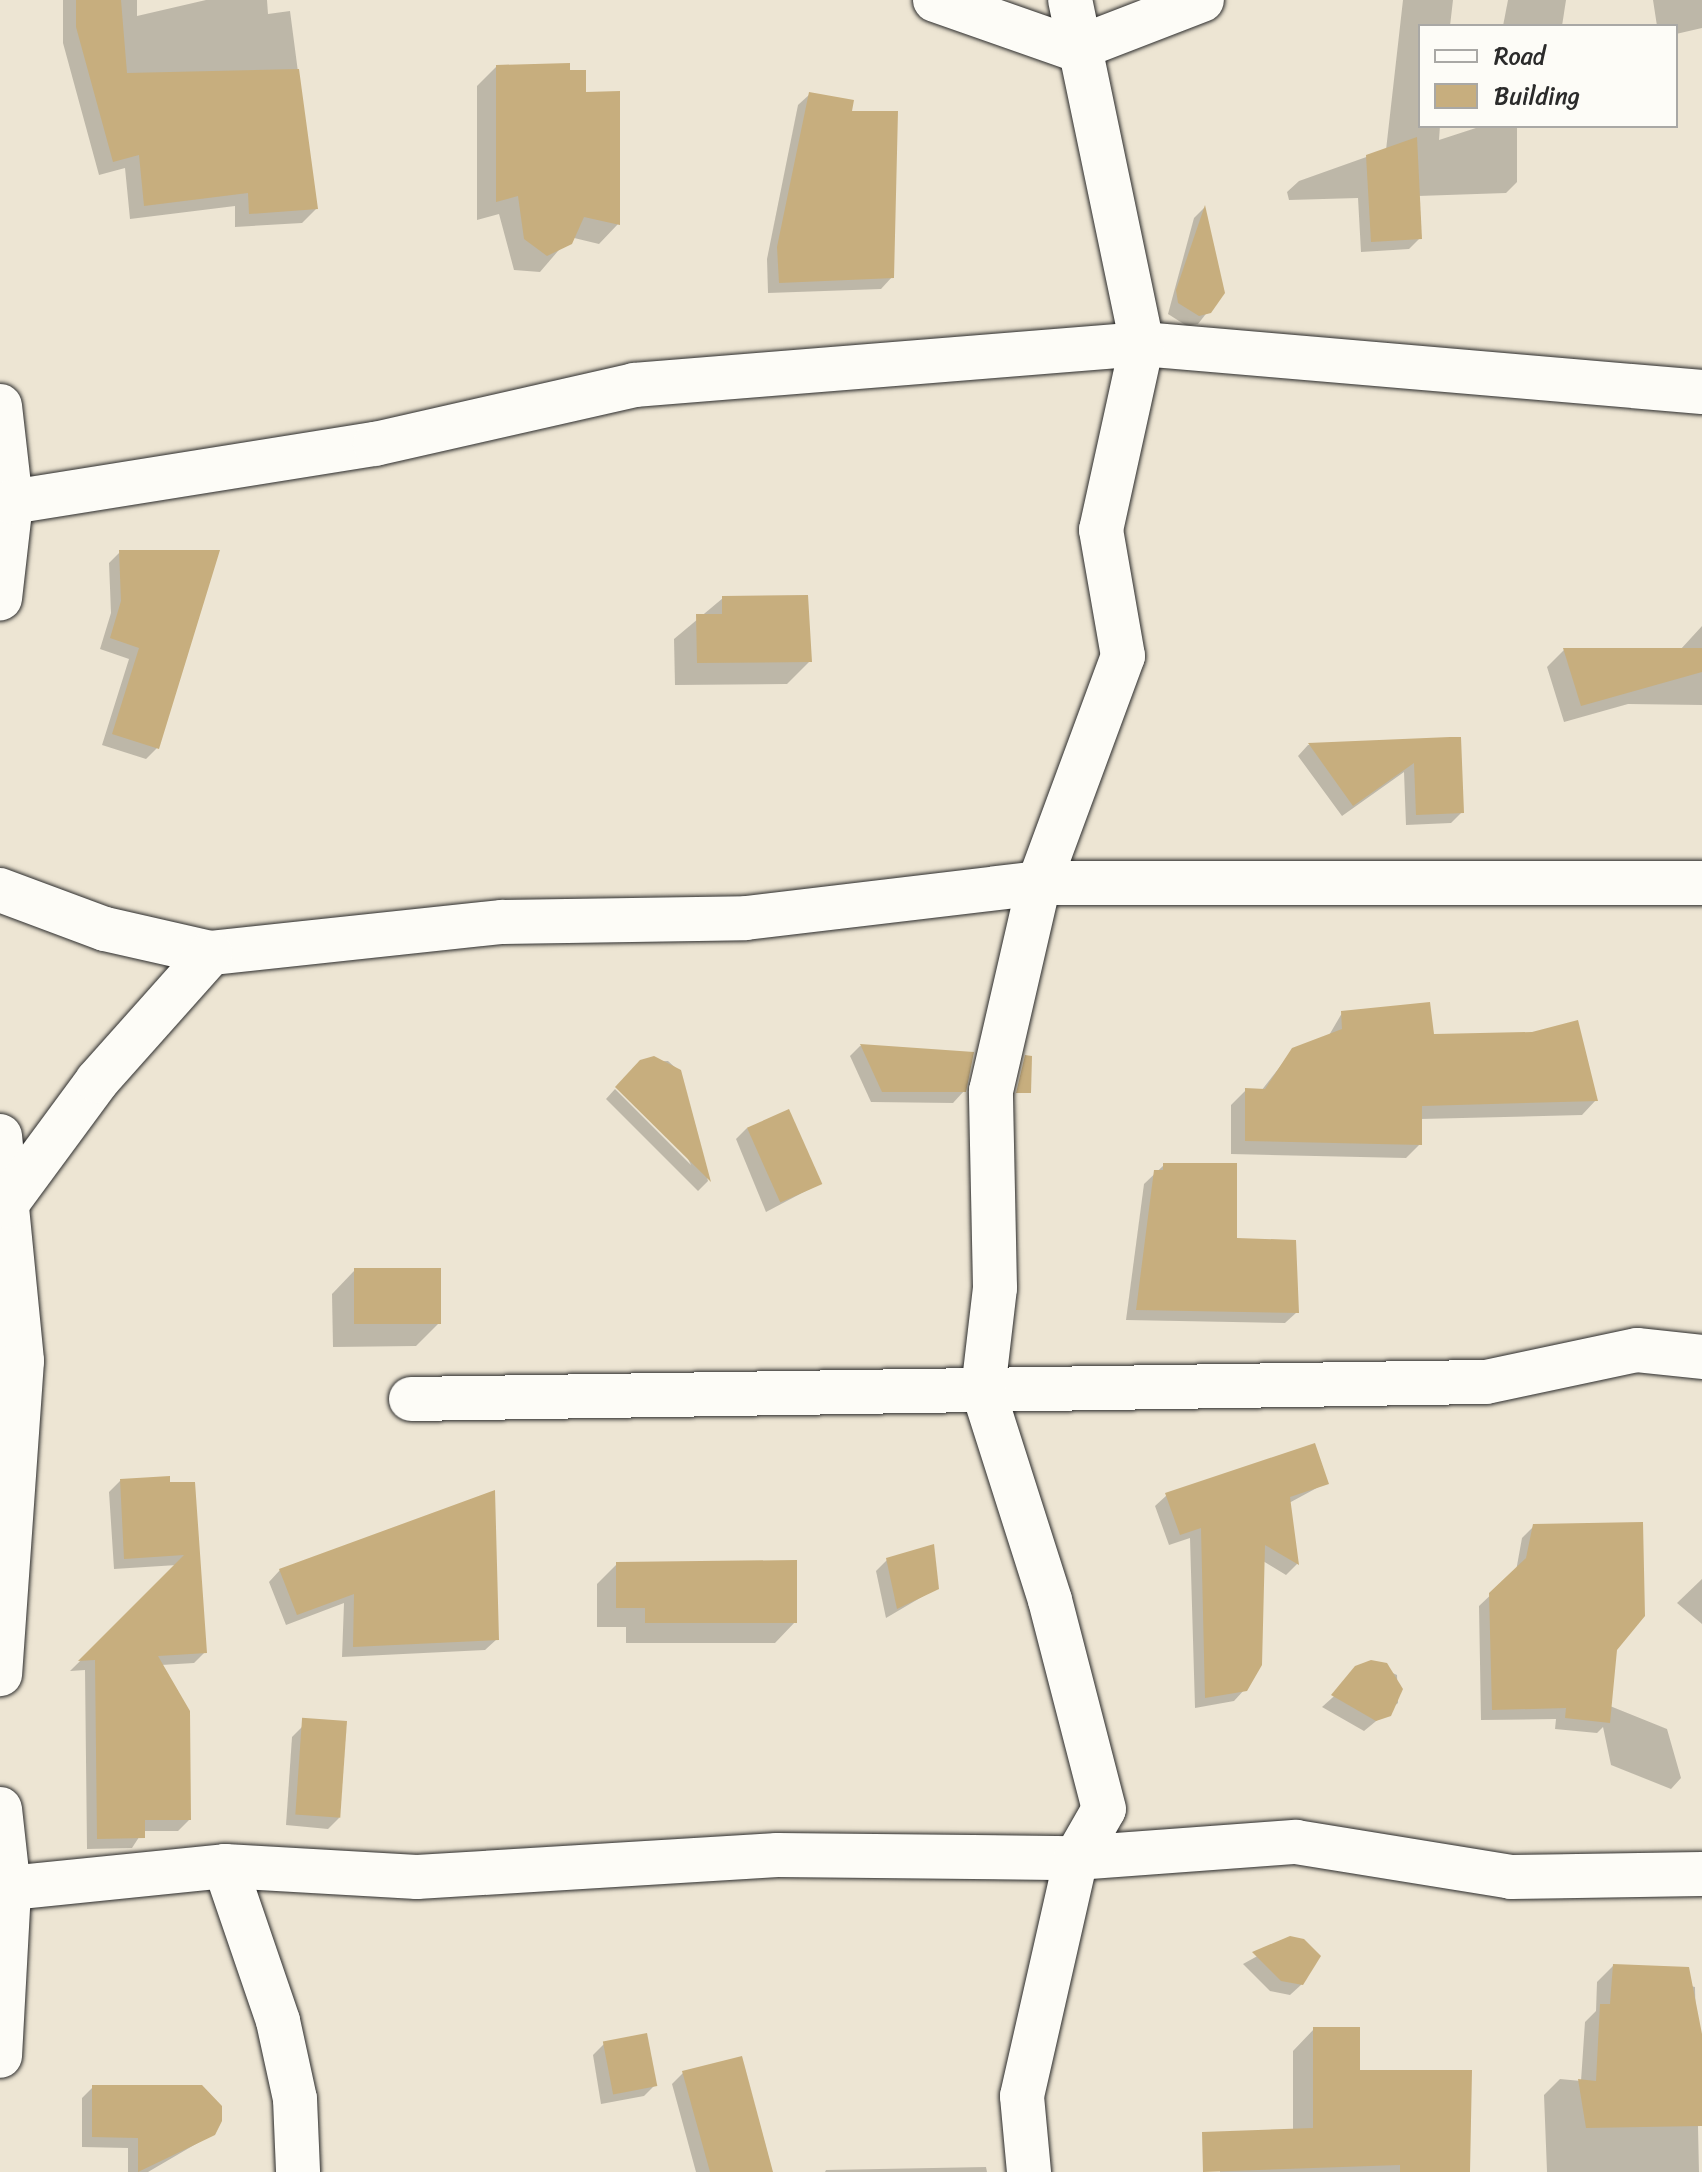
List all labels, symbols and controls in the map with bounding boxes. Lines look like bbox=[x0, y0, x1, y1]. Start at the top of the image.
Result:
legend bbox=[1418, 24, 1678, 128]
text: Road bbox=[1494, 35, 1545, 77]
text: Building bbox=[1494, 75, 1580, 117]

